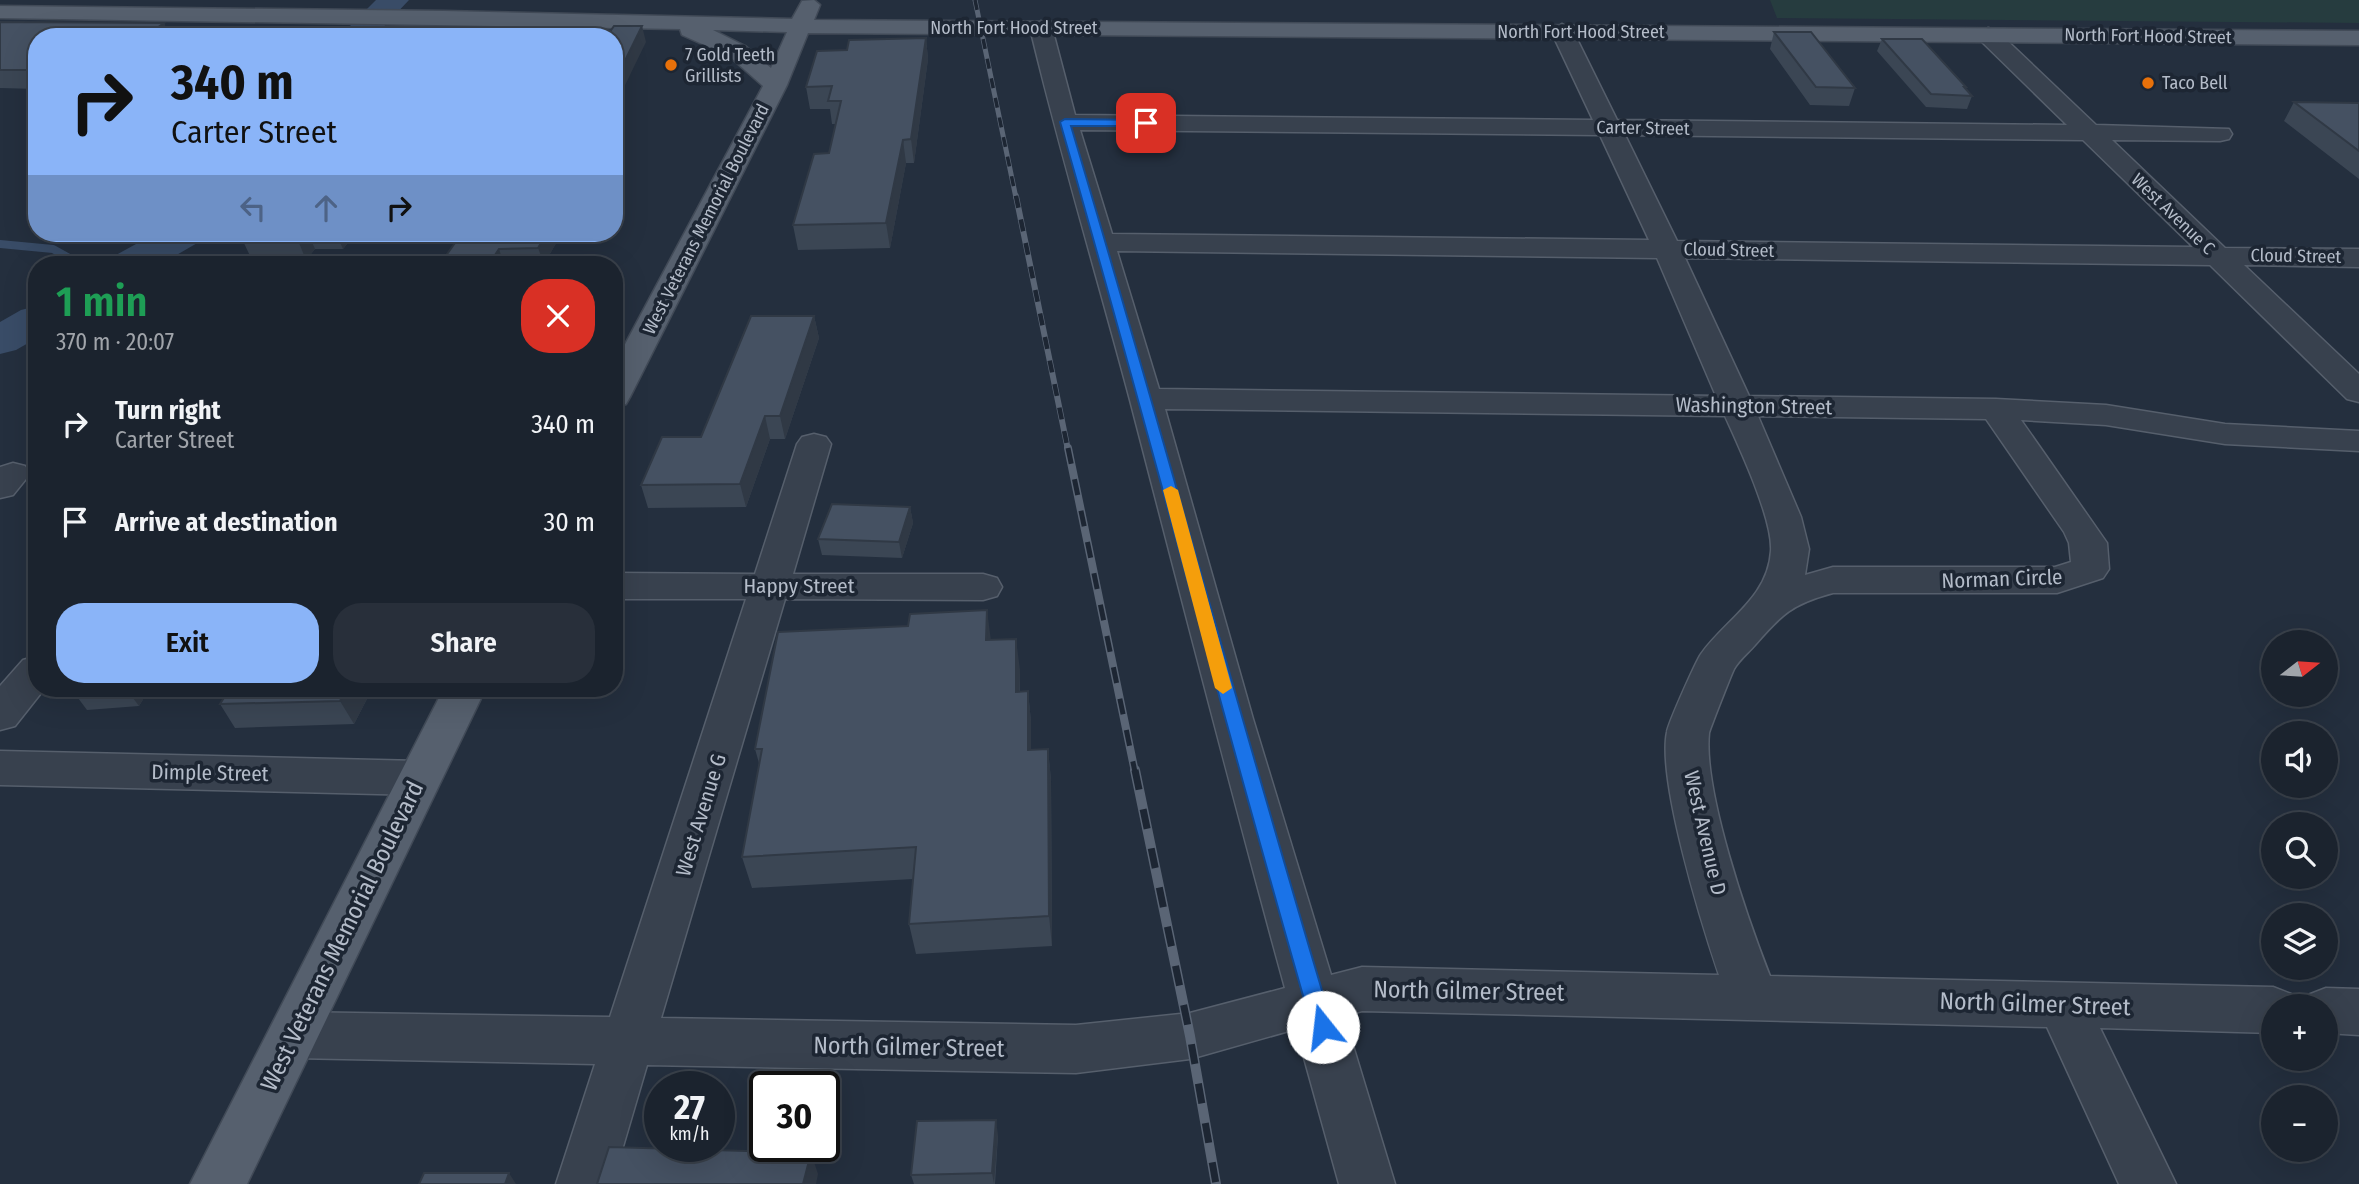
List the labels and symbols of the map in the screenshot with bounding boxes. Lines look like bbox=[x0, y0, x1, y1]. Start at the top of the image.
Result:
street label: North Fort Hood Street bbox=[930, 17, 1098, 39]
street label: North Fort Hood Street bbox=[1497, 21, 1665, 43]
street label: North Fort Hood Street bbox=[2064, 24, 2232, 48]
place label: 7 Gold Teeth Grillists bbox=[685, 44, 775, 87]
marker: 7 Gold Teeth Grillists bbox=[663, 57, 679, 73]
place label: Taco Bell bbox=[2162, 72, 2228, 94]
marker: Taco Bell bbox=[2140, 75, 2156, 91]
pin bbox=[1116, 93, 1176, 153]
street label: West Veterans Memorial Boulevard bbox=[638, 100, 774, 338]
street label: Carter Street bbox=[1596, 116, 1690, 140]
street label: West Avenue C bbox=[2127, 169, 2219, 259]
street label: Cloud Street bbox=[1683, 238, 1775, 262]
street label: Cloud Street bbox=[2250, 244, 2342, 268]
street label: Washington Street bbox=[1675, 392, 1833, 420]
street label: Norman Circle bbox=[1941, 564, 2063, 594]
street label: Happy Street bbox=[743, 573, 855, 599]
north arrow bbox=[2261, 630, 2338, 707]
street label: West Avenue G bbox=[670, 751, 732, 879]
street label: Dimple Street bbox=[151, 759, 269, 787]
street label: West Avenue D bbox=[1678, 768, 1732, 898]
street label: West Veterans Memorial Boulevard bbox=[255, 777, 429, 1095]
street label: North Gilmer Street bbox=[1373, 975, 1565, 1007]
street label: North Gilmer Street bbox=[1939, 987, 2131, 1021]
position arrow bbox=[1286, 990, 1360, 1064]
street label: North Gilmer Street bbox=[813, 1031, 1005, 1063]
speed limit sign: 30 bbox=[749, 1071, 840, 1162]

